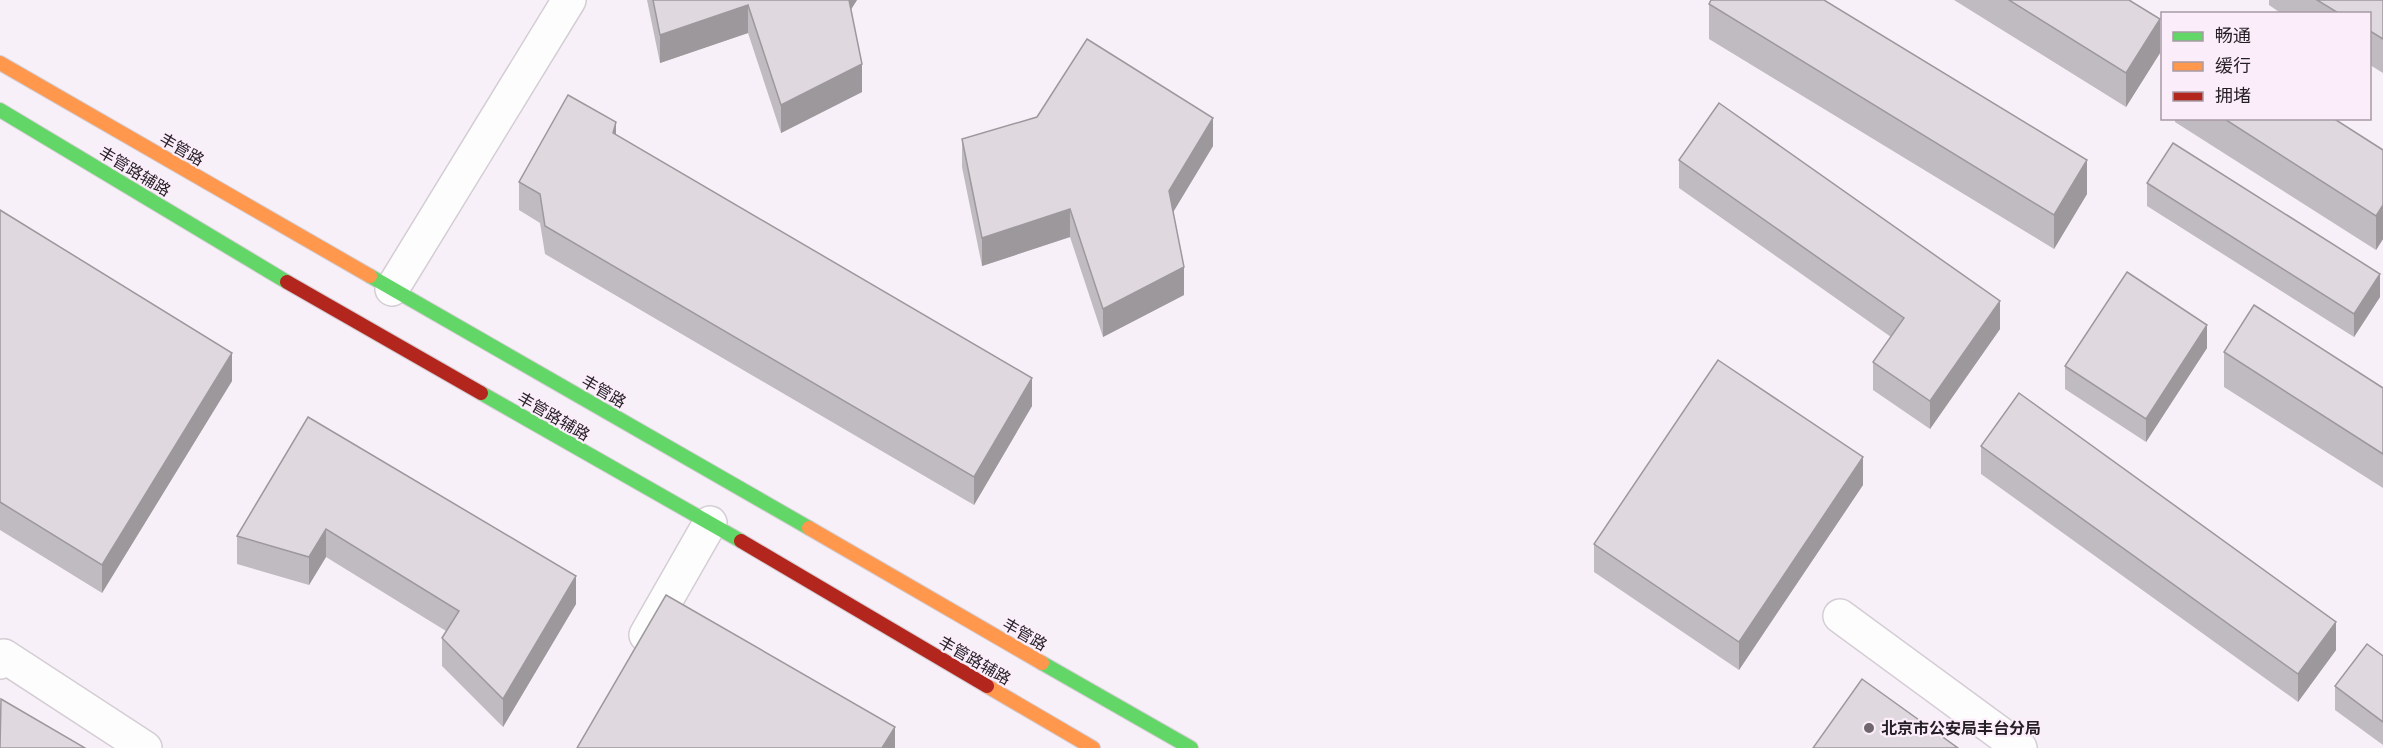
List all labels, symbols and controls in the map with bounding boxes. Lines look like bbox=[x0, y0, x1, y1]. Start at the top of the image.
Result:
legend bbox=[2161, 12, 2371, 120]
text: 畅通 bbox=[2215, 26, 2251, 46]
text: 缓行 bbox=[2215, 56, 2251, 76]
text: 拥堵 bbox=[2215, 86, 2251, 106]
street label: 丰管路 bbox=[157, 130, 207, 169]
street label: 丰管路辅路 bbox=[96, 144, 173, 199]
street label: 丰管路 bbox=[579, 372, 629, 411]
street label: 丰管路辅路 bbox=[515, 389, 593, 444]
street label: 丰管路 bbox=[1000, 615, 1050, 654]
street label: 丰管路辅路 bbox=[936, 633, 1014, 688]
place label: 北京市公安局丰台分局 bbox=[1881, 720, 2041, 737]
marker: 北京市公安局丰台分局 bbox=[1862, 721, 1876, 735]

